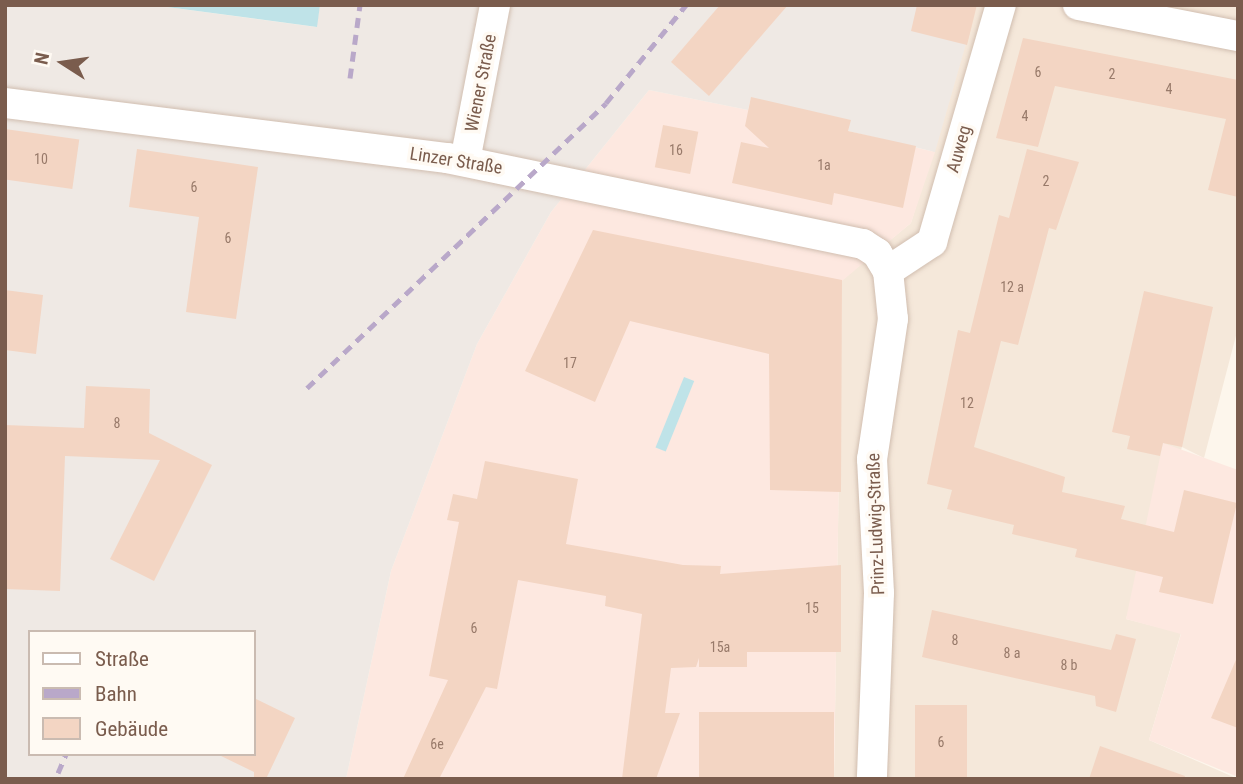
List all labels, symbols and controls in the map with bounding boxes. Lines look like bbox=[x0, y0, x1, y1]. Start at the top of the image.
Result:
north arrow bbox=[28, 28, 98, 98]
street label: Wiener Straße bbox=[461, 32, 501, 134]
text: N bbox=[30, 50, 54, 67]
house number: 6 bbox=[1035, 64, 1041, 80]
house number: 2 bbox=[1109, 66, 1115, 82]
house number: 4 bbox=[1166, 81, 1172, 97]
house number: 4 bbox=[1022, 108, 1028, 124]
street label: Auweg bbox=[942, 123, 976, 175]
house number: 16 bbox=[669, 142, 683, 158]
street label: Linzer Straße bbox=[408, 143, 504, 179]
house number: 10 bbox=[34, 151, 48, 167]
house number: 1a bbox=[817, 157, 831, 173]
house number: 2 bbox=[1043, 173, 1049, 189]
house number: 6 bbox=[191, 179, 197, 195]
house number: 6 bbox=[225, 230, 231, 246]
house number: 12 a bbox=[1000, 279, 1024, 295]
house number: 17 bbox=[563, 355, 577, 371]
house number: 12 bbox=[960, 395, 974, 411]
house number: 8 bbox=[114, 415, 120, 431]
street label: Prinz-Ludwig-Straße bbox=[863, 453, 889, 595]
house number: 15 bbox=[805, 600, 819, 616]
house number: 6 bbox=[471, 620, 477, 636]
legend bbox=[28, 630, 256, 756]
house number: 8 bbox=[952, 632, 958, 648]
house number: 15a bbox=[710, 639, 730, 655]
house number: 8 a bbox=[1004, 645, 1020, 661]
text: Straße bbox=[95, 647, 149, 671]
house number: 8 b bbox=[1060, 657, 1078, 673]
text: Bahn bbox=[95, 682, 137, 706]
text: Gebäude bbox=[95, 717, 168, 741]
house number: 6 bbox=[938, 734, 944, 750]
house number: 6e bbox=[430, 736, 444, 752]

